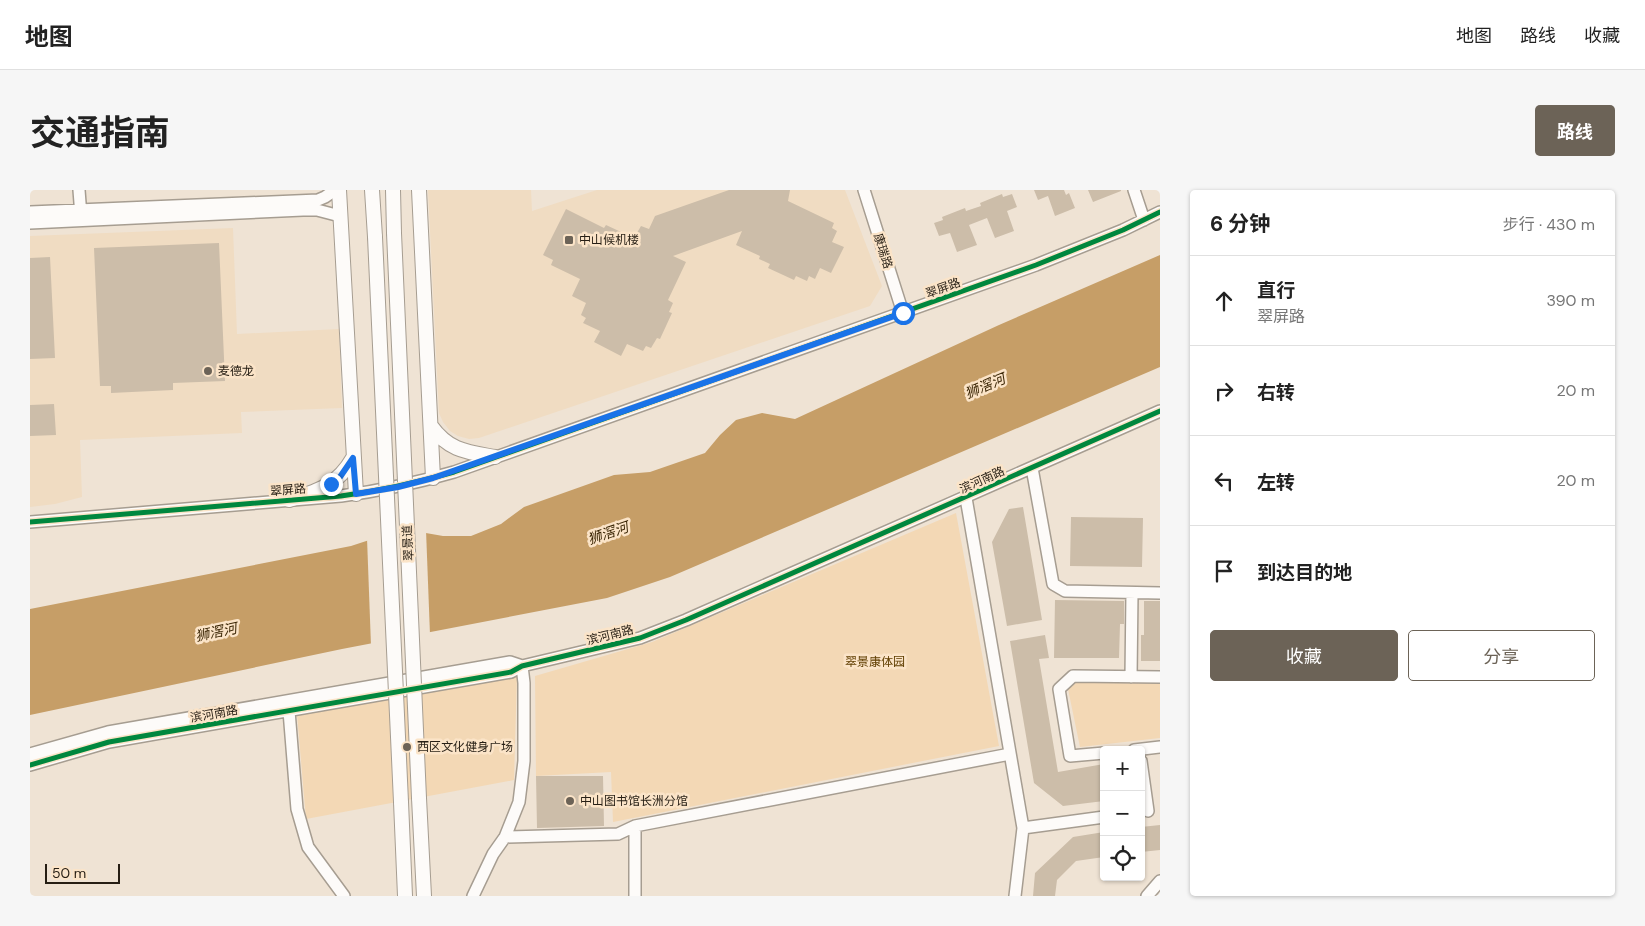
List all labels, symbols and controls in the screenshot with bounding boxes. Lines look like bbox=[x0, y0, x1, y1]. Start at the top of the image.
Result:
text: 地图 bbox=[25, 21, 73, 52]
text: 地图 bbox=[1456, 24, 1492, 48]
text: 路线 bbox=[1520, 24, 1556, 48]
text: 收藏 bbox=[1584, 24, 1620, 48]
button: 路线 bbox=[1535, 105, 1615, 156]
text: 交通指南 bbox=[30, 110, 170, 156]
text: 6 分钟 bbox=[1210, 210, 1270, 238]
text: 步行 · 430 m bbox=[1503, 214, 1595, 235]
street label: 康瑞路 bbox=[870, 231, 896, 271]
place label: 中山候机楼 bbox=[579, 232, 639, 248]
marker: 中山候机楼 bbox=[563, 234, 575, 246]
street label: 翠屏路 bbox=[923, 274, 963, 302]
text: 直行 bbox=[1257, 278, 1295, 303]
icon: ahead bbox=[1210, 287, 1238, 315]
text: 390 m bbox=[1547, 290, 1595, 311]
route start bbox=[892, 302, 915, 325]
text: 翠屏路 bbox=[1257, 306, 1305, 327]
place label: 麦德龙 bbox=[218, 363, 254, 379]
marker: 麦德龙 bbox=[202, 365, 214, 377]
water label: 狮滘河 bbox=[962, 368, 1011, 402]
icon: right bbox=[1210, 377, 1238, 405]
text: 右转 bbox=[1257, 380, 1295, 405]
text: 20 m bbox=[1556, 380, 1595, 401]
street label: 滨河南路 bbox=[957, 463, 1007, 497]
icon: left bbox=[1210, 467, 1238, 495]
text: 左转 bbox=[1257, 470, 1295, 495]
text: 20 m bbox=[1556, 470, 1595, 491]
route end bbox=[320, 473, 343, 496]
street label: 翠屏路 bbox=[269, 480, 307, 500]
water label: 狮滘河 bbox=[585, 517, 634, 548]
street label: 翠景道 bbox=[399, 525, 417, 561]
icon: arrive bbox=[1210, 557, 1238, 585]
text: 到达目的地 bbox=[1257, 560, 1352, 585]
water label: 狮滘河 bbox=[194, 618, 241, 645]
street label: 滨河南路 bbox=[585, 621, 635, 649]
button: 收藏 bbox=[1210, 630, 1398, 681]
button: 分享 bbox=[1408, 630, 1595, 681]
park label: 翠景康体园 bbox=[845, 654, 905, 670]
street label: 滨河南路 bbox=[189, 702, 239, 726]
place label: 西区文化健身广场 bbox=[417, 739, 513, 755]
marker: 西区文化健身广场 bbox=[401, 741, 413, 753]
map controls bbox=[1100, 746, 1145, 881]
button: + bbox=[1100, 746, 1145, 791]
button: − bbox=[1100, 791, 1145, 836]
place label: 中山图书馆长洲分馆 bbox=[580, 793, 688, 809]
marker: 中山图书馆长洲分馆 bbox=[564, 795, 576, 807]
button: locate bbox=[1100, 836, 1145, 881]
scale bar bbox=[45, 861, 120, 884]
text: 50 m bbox=[52, 864, 86, 882]

